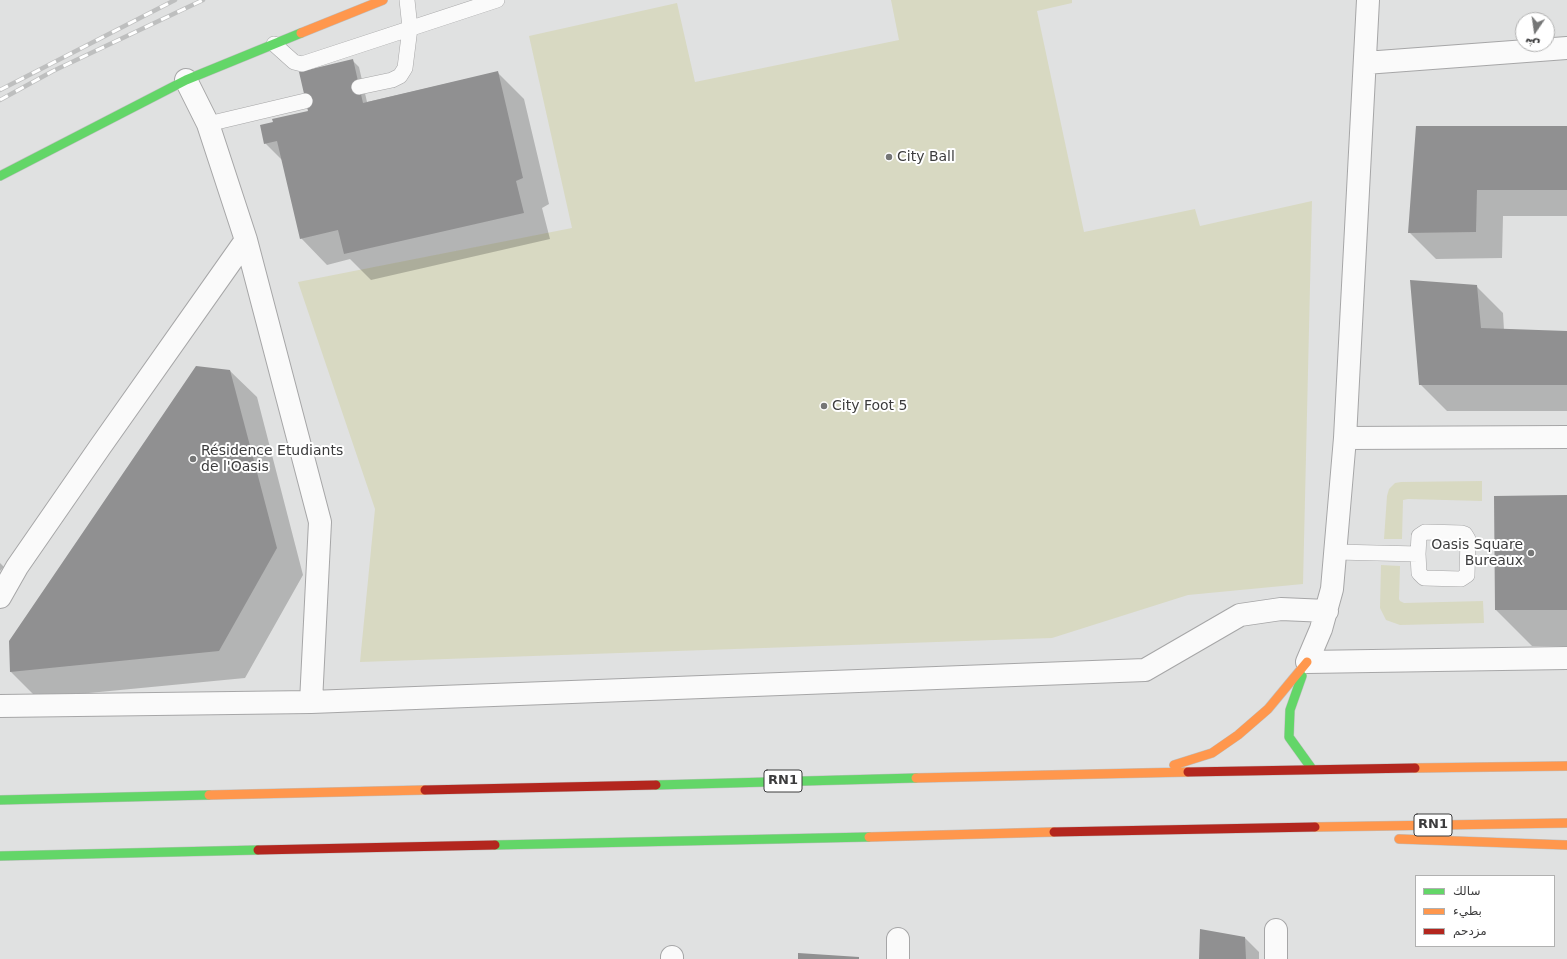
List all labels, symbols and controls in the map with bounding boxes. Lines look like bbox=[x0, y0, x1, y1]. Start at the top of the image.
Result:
north arrow bbox=[1515, 12, 1555, 52]
text: ش bbox=[1524, 35, 1541, 51]
place label: City Ball bbox=[897, 149, 955, 165]
marker: City Ball bbox=[884, 152, 894, 162]
place label: City Foot 5 bbox=[832, 398, 907, 414]
marker: City Foot 5 bbox=[819, 401, 829, 411]
place label: Résidence Etudiants de l'Oasis bbox=[201, 443, 343, 476]
marker: Résidence Etudiants de l'Oasis bbox=[188, 454, 198, 464]
place label: Oasis Square Bureaux bbox=[1431, 537, 1523, 570]
marker: Oasis Square Bureaux bbox=[1526, 548, 1536, 558]
road number: RN1 bbox=[764, 770, 802, 792]
road number: RN1 bbox=[1414, 814, 1452, 836]
legend bbox=[1415, 875, 1555, 947]
text: سالك bbox=[1453, 884, 1480, 898]
text: بطيء bbox=[1453, 904, 1482, 918]
text: مزدحم bbox=[1453, 924, 1487, 938]

